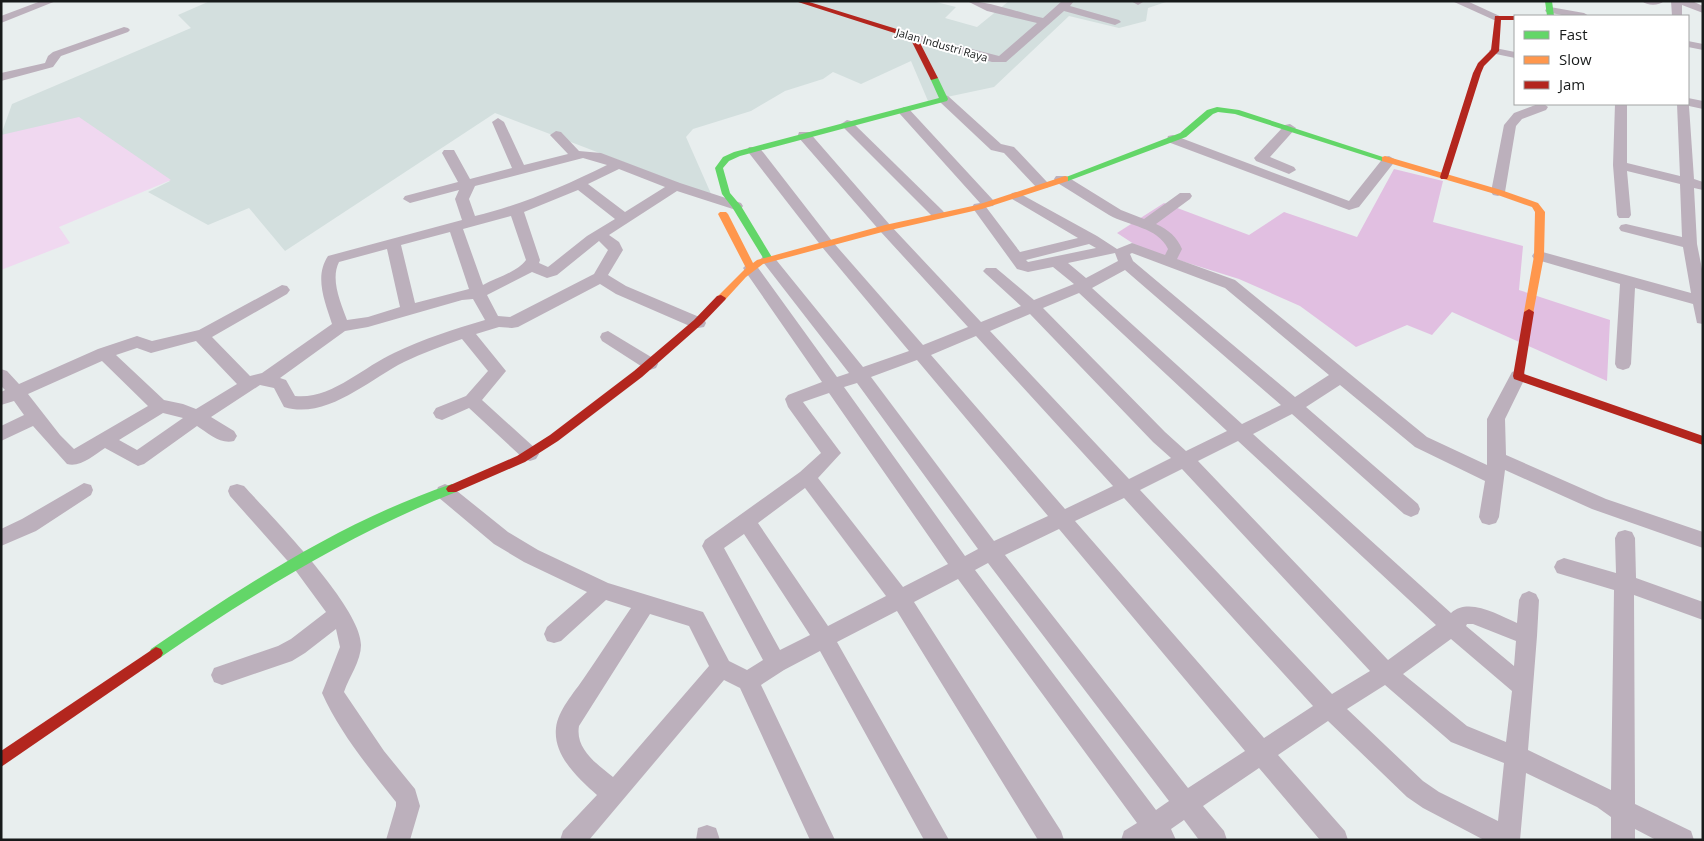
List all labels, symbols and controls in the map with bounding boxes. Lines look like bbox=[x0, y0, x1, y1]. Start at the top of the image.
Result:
legend bbox=[1514, 15, 1689, 105]
street label: Jalan Industri Raya bbox=[894, 24, 990, 65]
text: Fast bbox=[1559, 24, 1588, 44]
text: Slow bbox=[1559, 49, 1592, 69]
text: Jam bbox=[1557, 74, 1585, 94]

